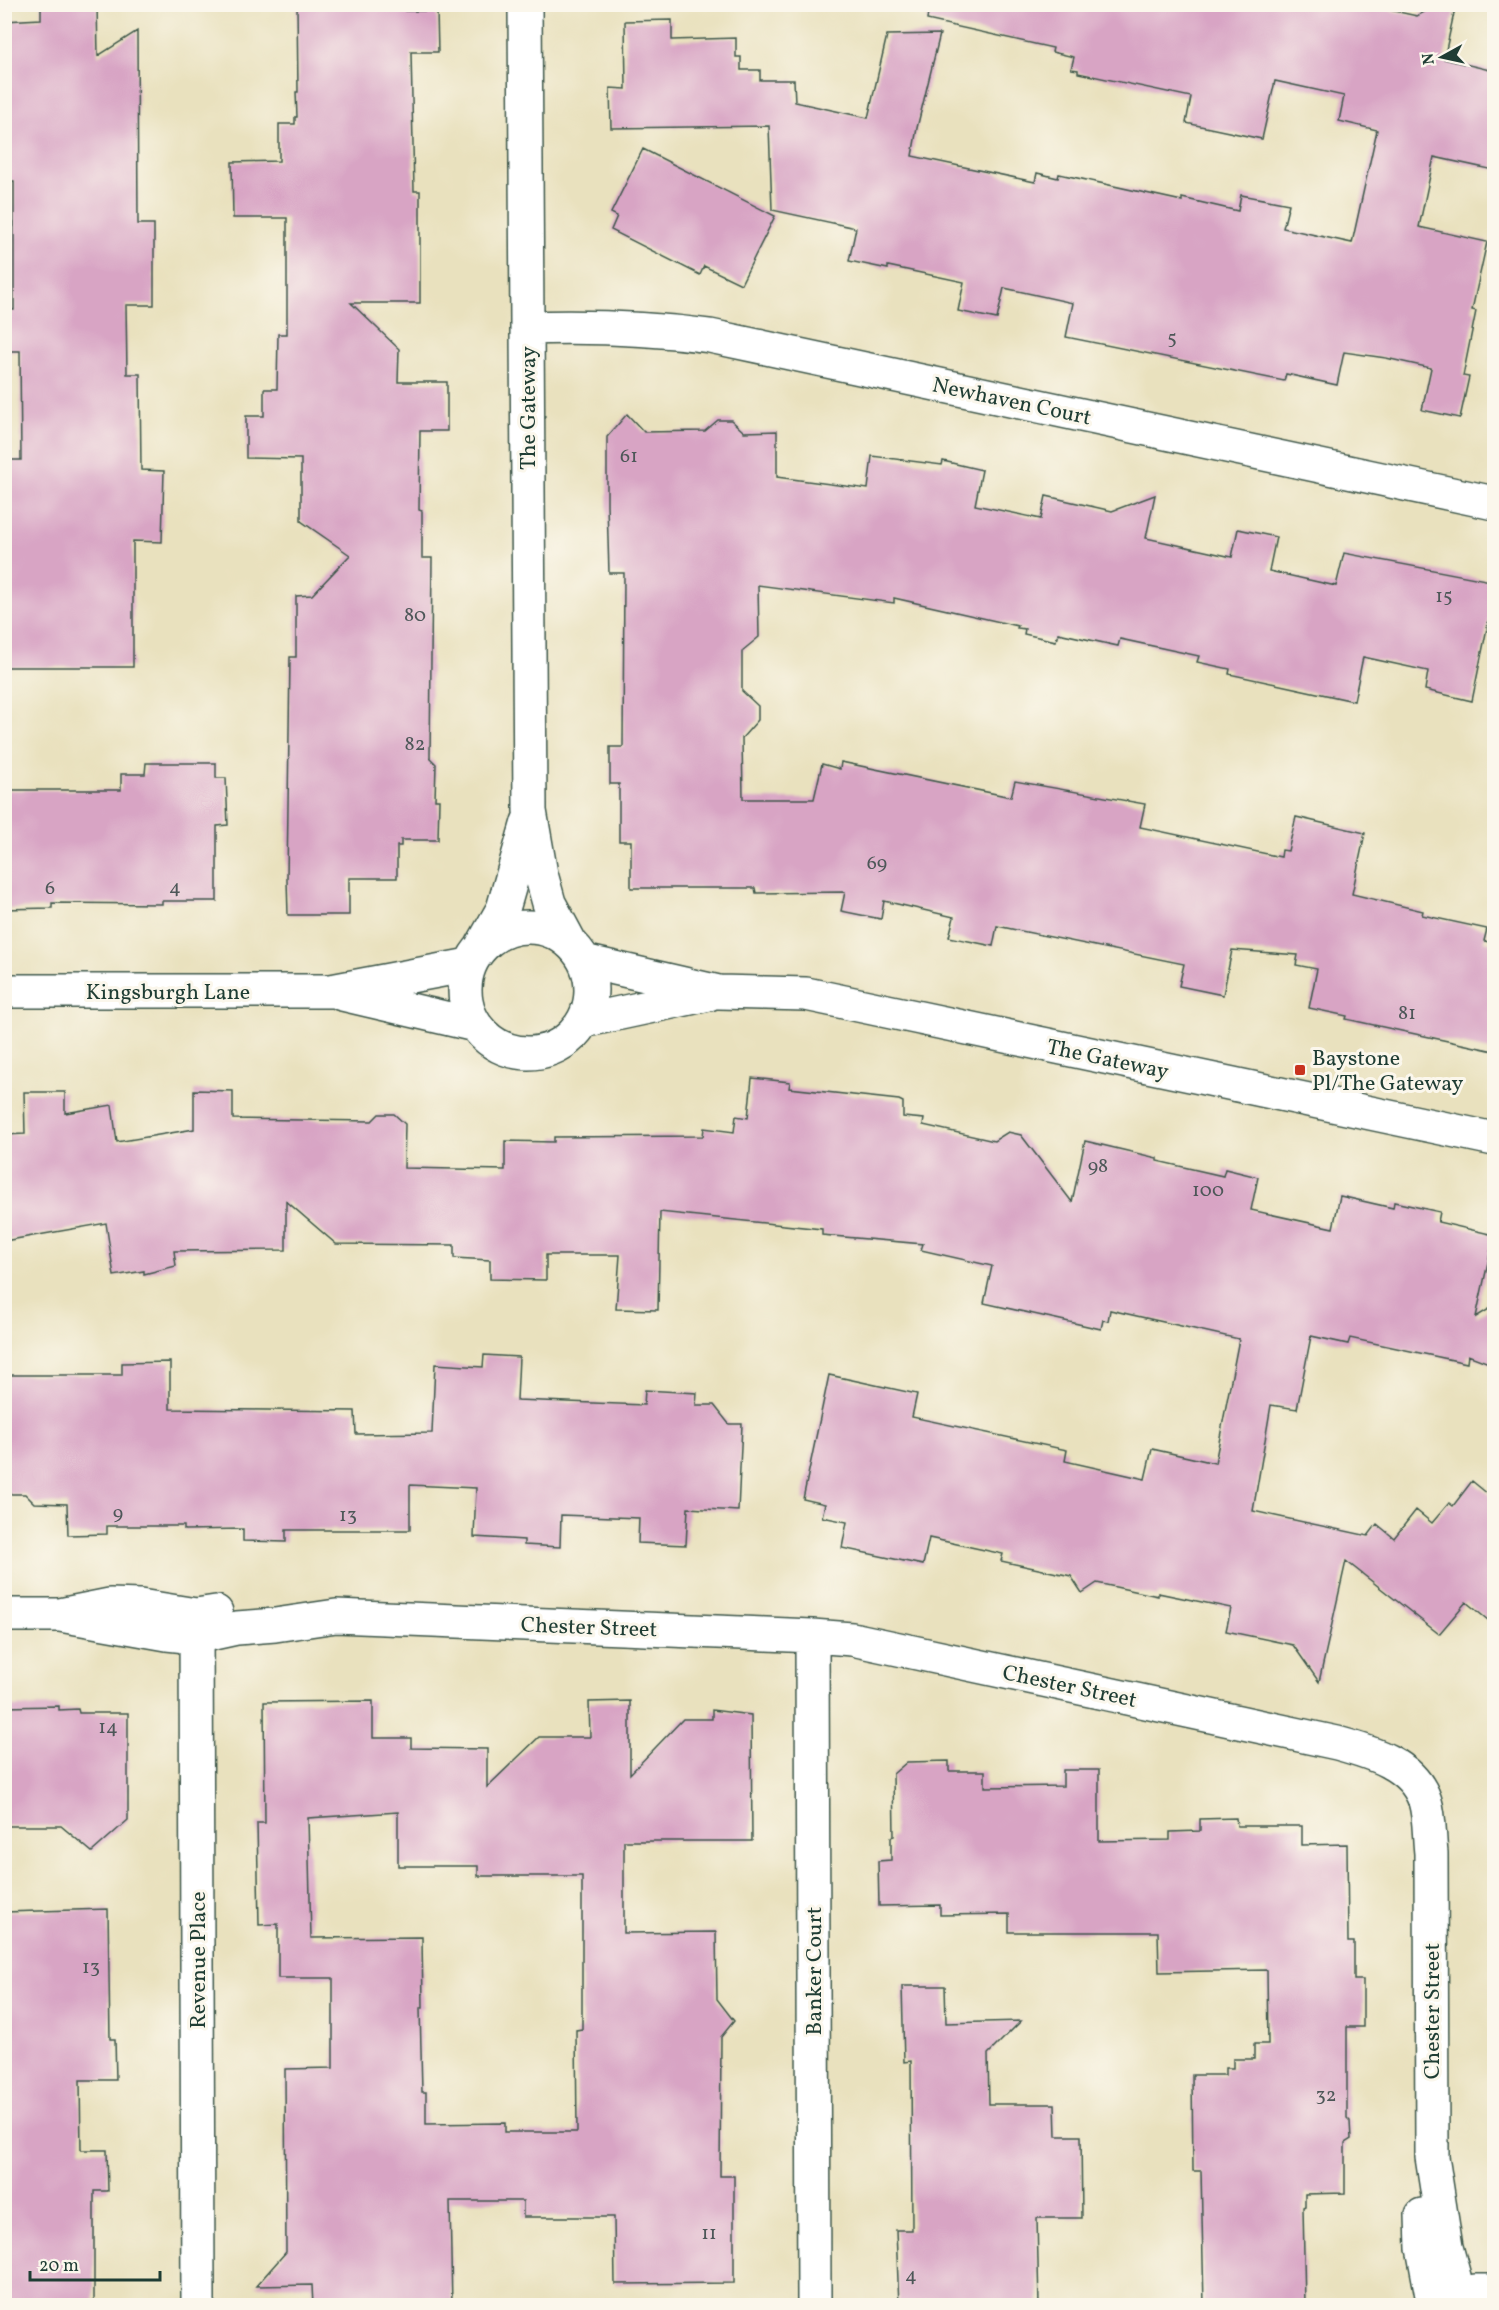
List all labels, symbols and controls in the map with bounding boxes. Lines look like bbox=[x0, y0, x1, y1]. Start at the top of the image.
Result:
north arrow bbox=[1412, 27, 1472, 87]
text: N bbox=[1417, 51, 1441, 66]
house number: 5 bbox=[1167, 325, 1177, 353]
street label: The Gateway bbox=[514, 346, 545, 470]
street label: Newhaven Court bbox=[929, 370, 1094, 434]
house number: 61 bbox=[620, 443, 638, 471]
house number: 15 bbox=[1435, 583, 1453, 611]
house number: 80 bbox=[404, 602, 426, 630]
house number: 82 bbox=[405, 731, 425, 759]
house number: 69 bbox=[867, 850, 887, 878]
house number: 4 bbox=[169, 874, 181, 902]
house number: 6 bbox=[45, 875, 55, 903]
street label: Kingsburgh Lane bbox=[86, 978, 250, 1009]
house number: 81 bbox=[1398, 1000, 1416, 1028]
street label: The Gateway bbox=[1044, 1032, 1171, 1089]
place label: Baystone Pl/The Gateway bbox=[1312, 1044, 1464, 1100]
marker: Baystone Pl/The Gateway bbox=[1293, 1063, 1307, 1077]
house number: 98 bbox=[1088, 1153, 1108, 1181]
house number: 100 bbox=[1192, 1177, 1224, 1205]
house number: 9 bbox=[113, 1500, 123, 1528]
house number: 13 bbox=[339, 1502, 357, 1530]
street label: Chester Street bbox=[520, 1611, 658, 1646]
street label: Chester Street bbox=[999, 1658, 1140, 1717]
house number: 14 bbox=[98, 1714, 118, 1742]
street label: Revenue Place bbox=[184, 1891, 215, 2029]
street label: Banker Court bbox=[800, 1906, 831, 2035]
street label: Chester Street bbox=[1418, 1942, 1449, 2079]
house number: 13 bbox=[82, 1954, 100, 1982]
house number: 32 bbox=[1316, 2082, 1337, 2110]
house number: 11 bbox=[701, 2220, 717, 2248]
scale bar bbox=[30, 2244, 160, 2282]
text: 20 m bbox=[39, 2254, 79, 2279]
house number: 4 bbox=[905, 2262, 917, 2290]

